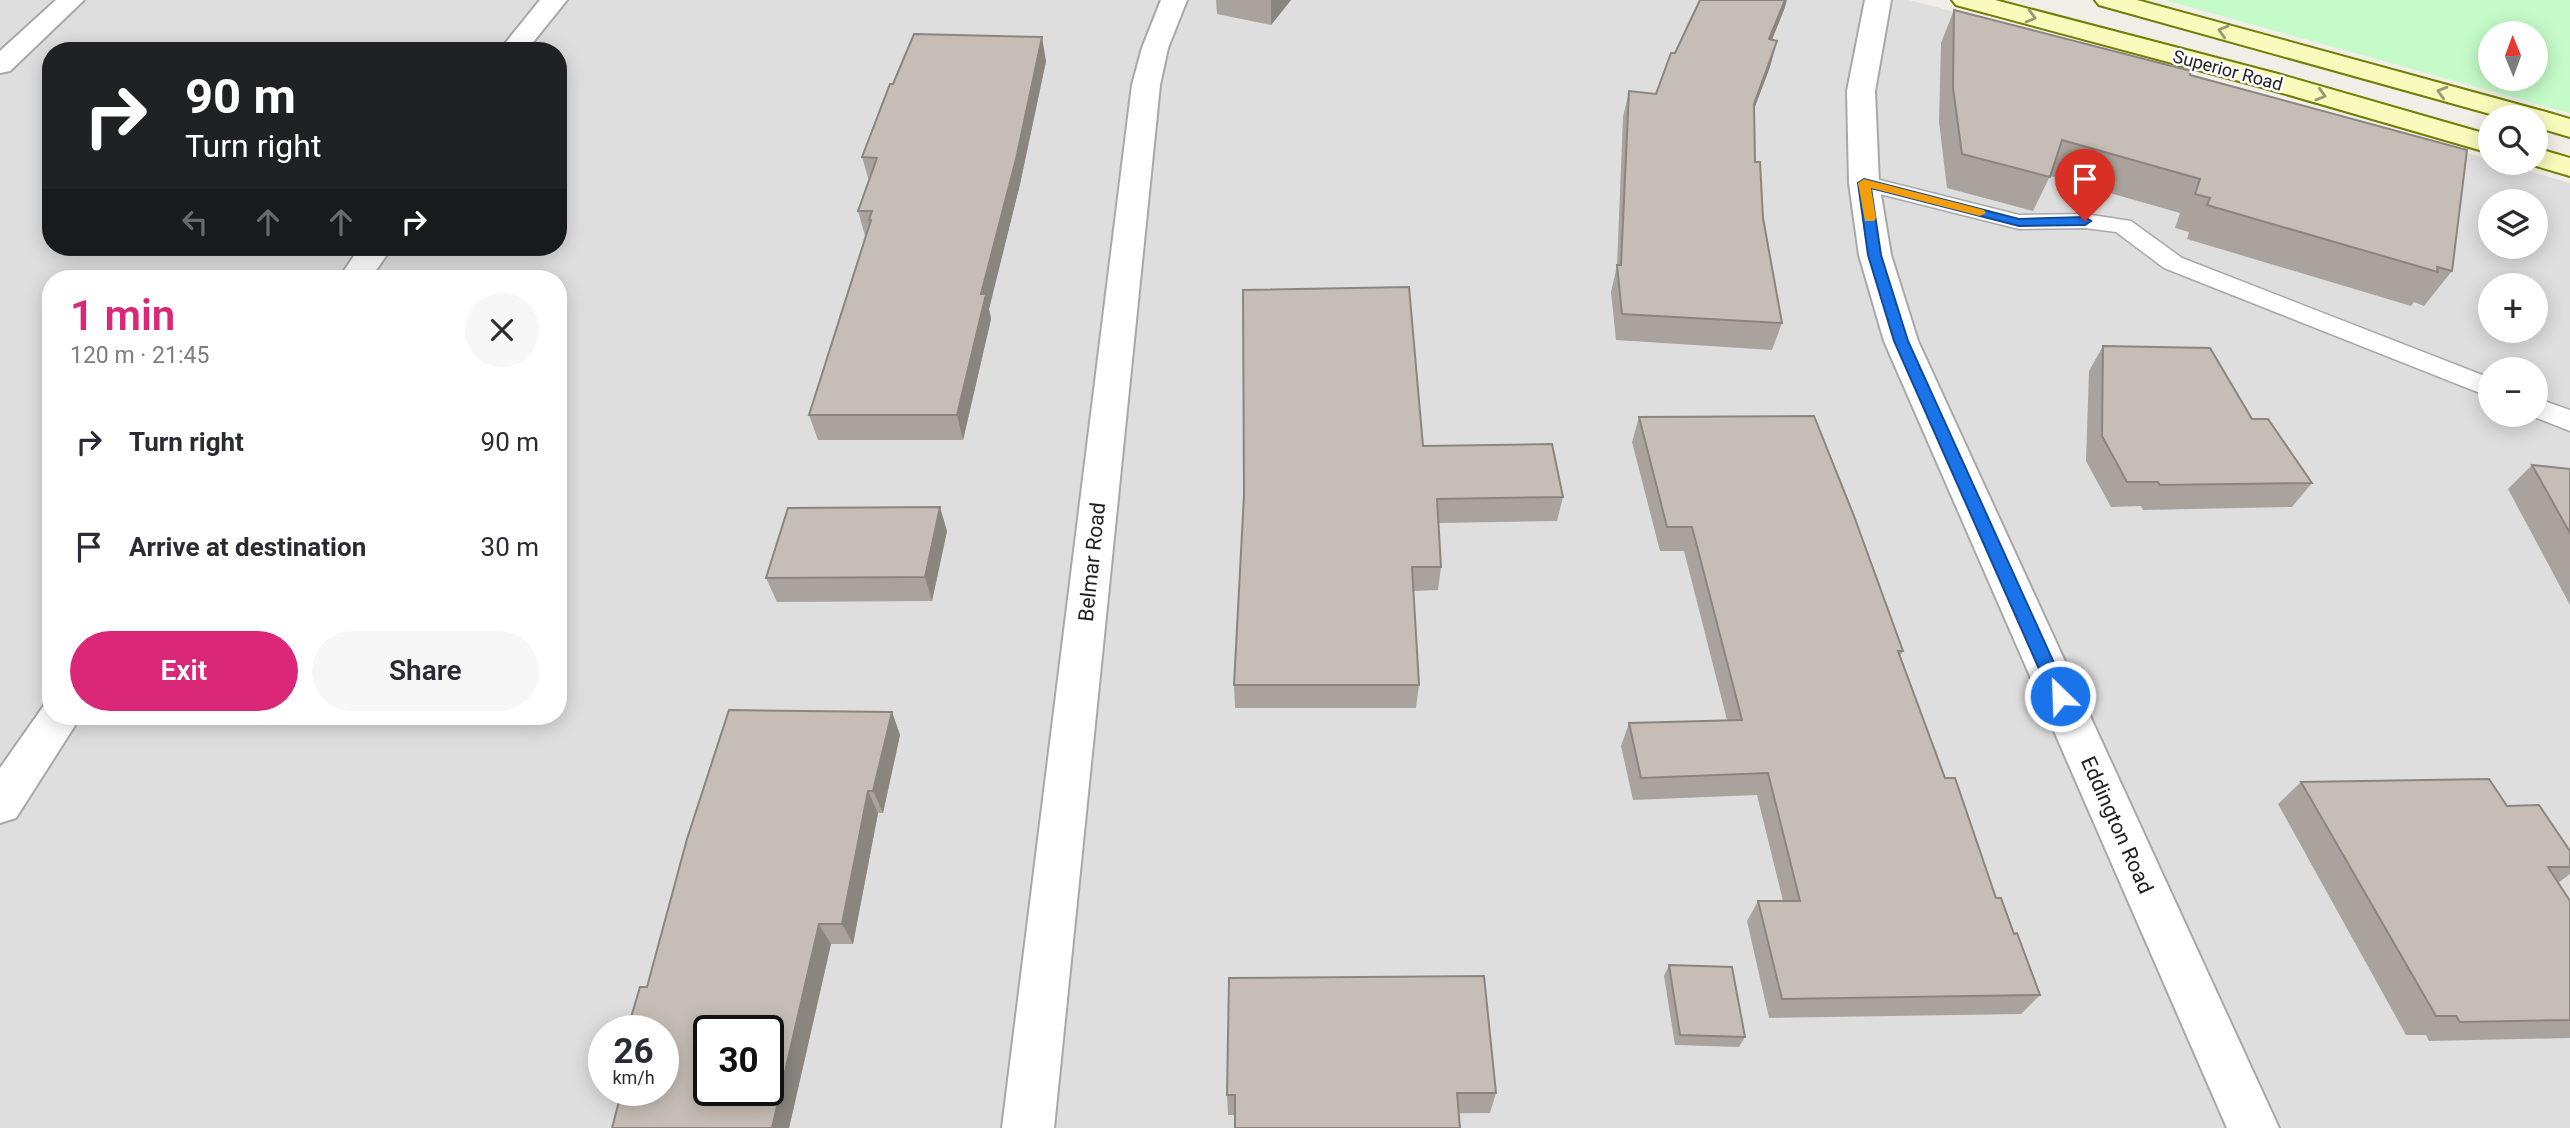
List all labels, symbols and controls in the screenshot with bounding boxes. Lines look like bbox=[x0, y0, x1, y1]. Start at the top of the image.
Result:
one-way arrow bbox=[2024, 9, 2036, 23]
north arrow bbox=[2478, 21, 2548, 91]
map controls bbox=[2478, 21, 2548, 427]
one-way arrow bbox=[2218, 24, 2230, 39]
street label: Superior Road bbox=[2171, 45, 2285, 95]
text: 90 m bbox=[185, 68, 296, 125]
icon: right bbox=[70, 70, 161, 161]
one-way arrow bbox=[2437, 86, 2449, 100]
one-way arrow bbox=[2315, 87, 2327, 101]
button: search bbox=[2478, 105, 2548, 175]
text: Turn right bbox=[185, 127, 321, 165]
pin bbox=[2055, 149, 2115, 221]
icon: arrive bbox=[2066, 160, 2104, 198]
button: layers bbox=[2478, 189, 2548, 259]
icon: left bbox=[176, 203, 214, 241]
icon: ahead bbox=[249, 203, 287, 241]
icon: ahead bbox=[322, 203, 360, 241]
icon: right bbox=[395, 203, 433, 241]
button: + bbox=[2478, 273, 2548, 343]
text: 1 min bbox=[70, 291, 175, 340]
button: close bbox=[465, 293, 539, 367]
text: 120 m · 21:45 bbox=[70, 342, 209, 369]
button: − bbox=[2478, 357, 2548, 427]
icon: right bbox=[70, 423, 108, 461]
text: Turn right bbox=[129, 427, 244, 457]
text: 90 m bbox=[481, 427, 539, 457]
street label: Belmar Road bbox=[1074, 501, 1110, 623]
icon: arrive bbox=[70, 528, 108, 566]
text: Arrive at destination bbox=[129, 532, 366, 562]
text: 30 m bbox=[481, 532, 539, 562]
button: Exit bbox=[70, 631, 298, 711]
button: Share bbox=[312, 631, 539, 711]
position arrow bbox=[2023, 659, 2097, 733]
street label: Eddington Road bbox=[2076, 753, 2158, 897]
speed limit sign: 30 bbox=[693, 1015, 784, 1106]
text: 26 bbox=[613, 1031, 654, 1072]
text: km/h bbox=[612, 1067, 655, 1088]

